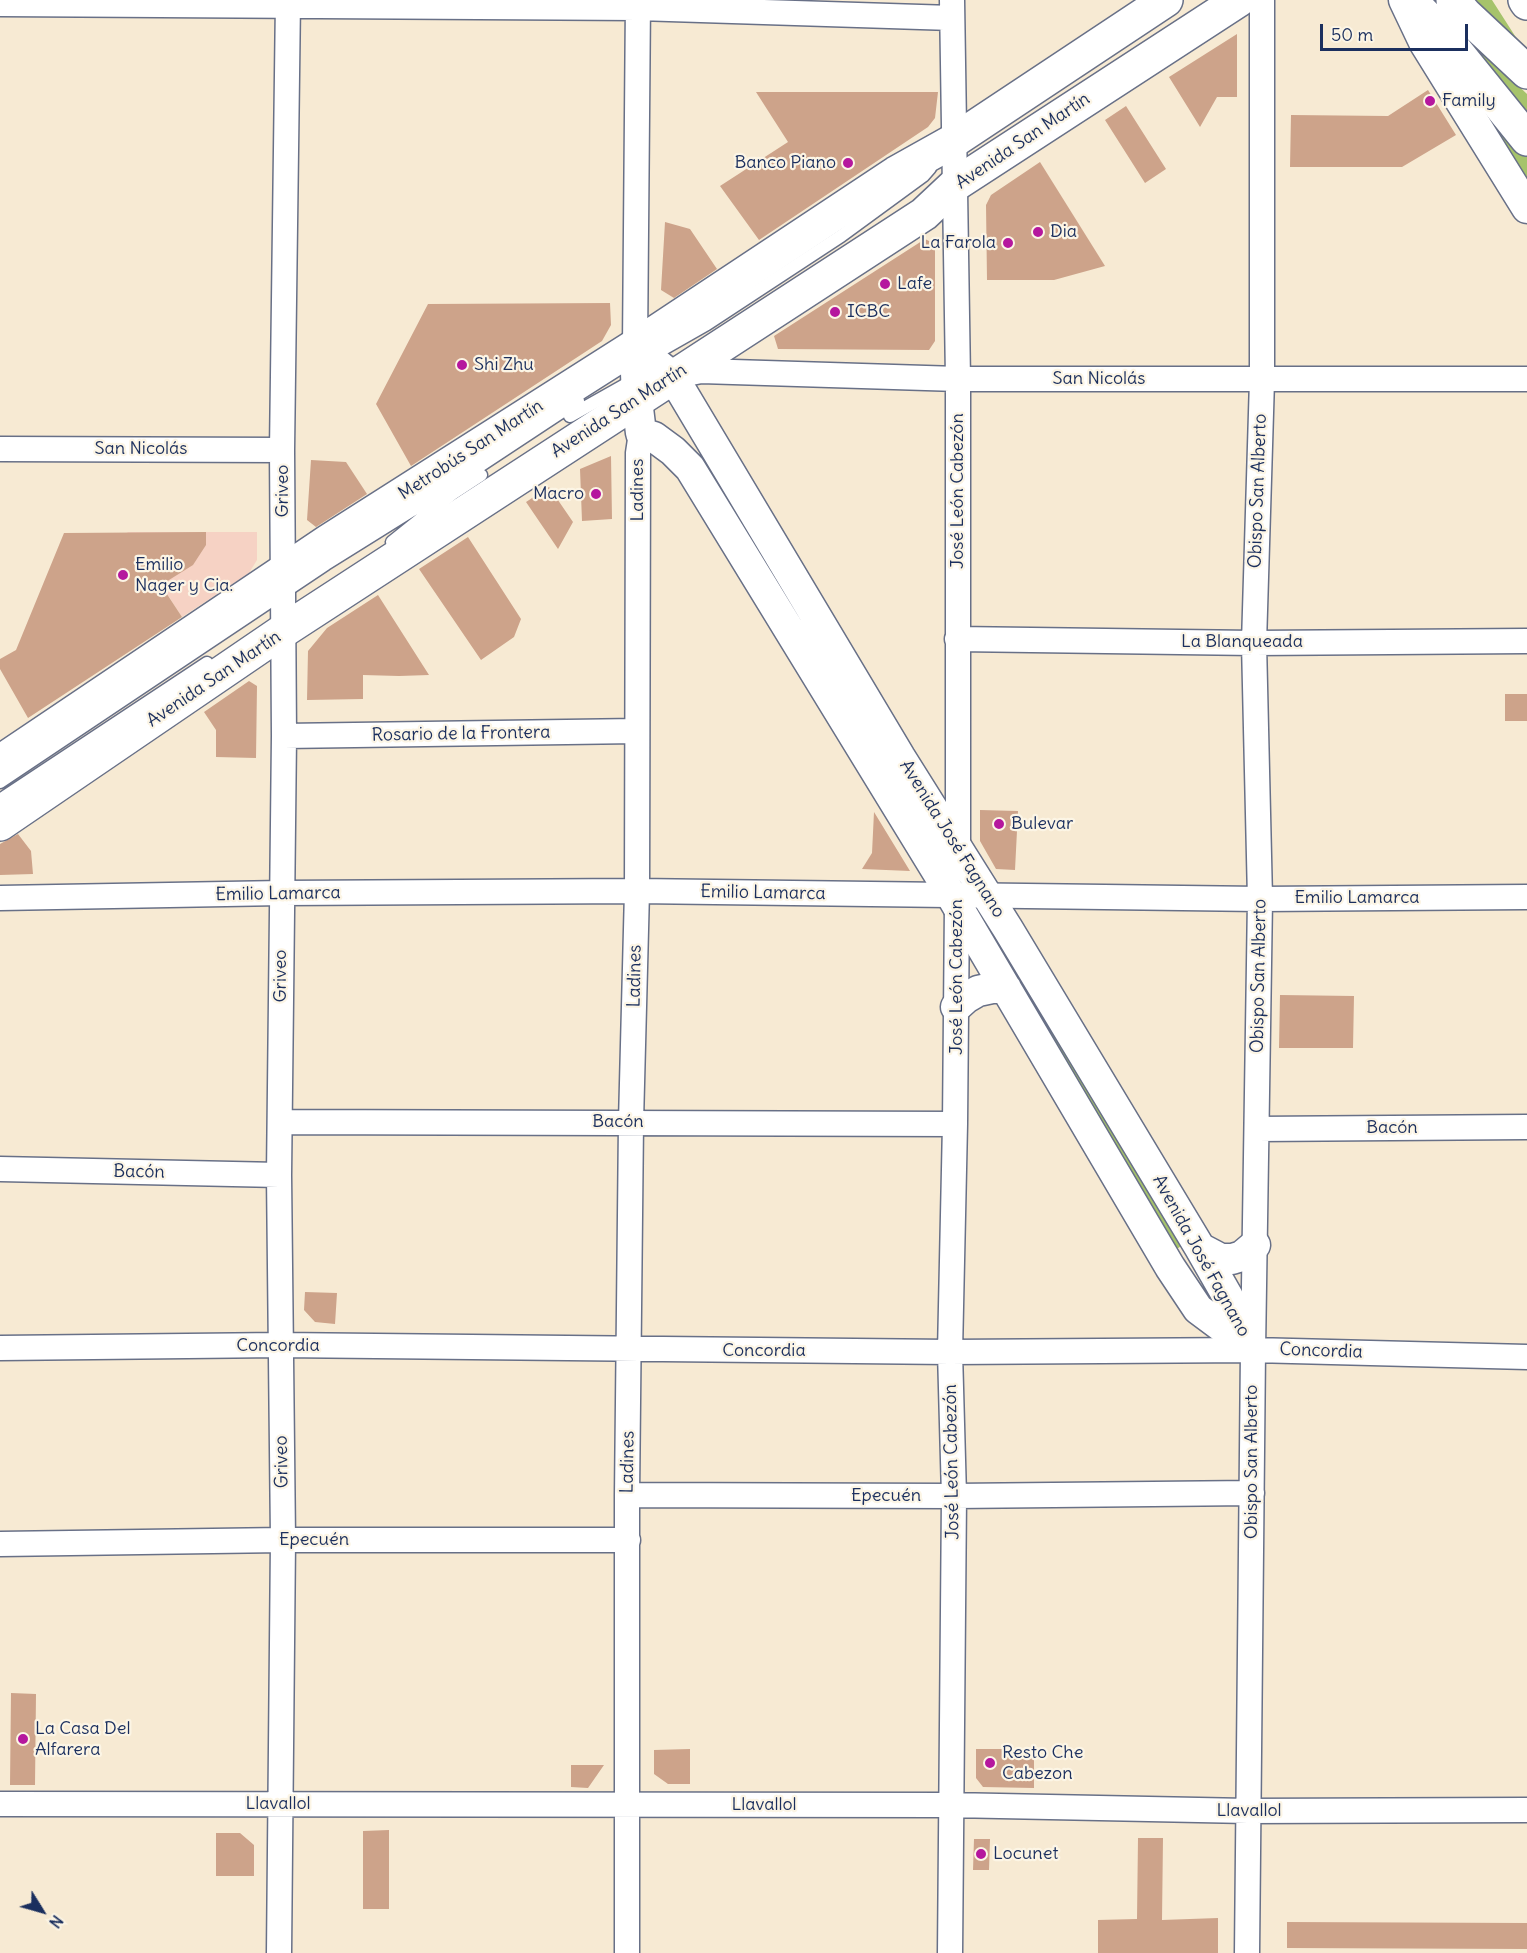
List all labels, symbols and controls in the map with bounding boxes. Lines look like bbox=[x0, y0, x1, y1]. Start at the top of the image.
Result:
scale bar bbox=[1323, 12, 1472, 50]
text: 50 m bbox=[1331, 23, 1373, 46]
street label: Avenida San Martín bbox=[952, 88, 1094, 194]
place label: Family bbox=[1442, 90, 1496, 112]
marker: Family bbox=[1423, 94, 1437, 108]
place label: Banco Piano bbox=[734, 152, 836, 174]
marker: Banco Piano bbox=[841, 156, 855, 170]
place label: Dia bbox=[1050, 221, 1077, 243]
marker: Dia bbox=[1031, 225, 1045, 239]
place label: La Farola bbox=[921, 232, 996, 254]
marker: La Farola bbox=[1001, 236, 1015, 250]
place label: Lafe bbox=[897, 273, 932, 295]
marker: Lafe bbox=[878, 277, 892, 291]
place label: ICBC bbox=[847, 301, 890, 323]
marker: ICBC bbox=[828, 305, 842, 319]
place label: Shi Zhu bbox=[474, 354, 534, 376]
marker: Shi Zhu bbox=[455, 358, 469, 372]
street label: Avenida San Martín bbox=[547, 359, 691, 463]
street label: San Nicolás bbox=[1053, 368, 1145, 390]
street label: Metrobús San Martín bbox=[395, 395, 547, 505]
street label: José León Cabezón bbox=[947, 413, 969, 569]
street label: Obispo San Alberto bbox=[1245, 413, 1271, 569]
street label: San Nicolás bbox=[95, 438, 187, 460]
street label: Ladines bbox=[627, 459, 649, 521]
street label: Griveo bbox=[272, 465, 294, 517]
place label: Macro bbox=[533, 483, 584, 505]
marker: Macro bbox=[589, 487, 603, 501]
place label: Emilio Nager y Cia. bbox=[135, 554, 233, 596]
marker: Emilio Nager y Cia. bbox=[116, 568, 130, 582]
street label: Avenida San Martín bbox=[143, 626, 285, 732]
street label: La Blanqueada bbox=[1181, 631, 1303, 653]
street label: Rosario de la Frontera bbox=[371, 722, 551, 746]
street label: Avenida José Fagnano bbox=[895, 756, 1009, 922]
place label: Bulevar bbox=[1011, 813, 1073, 835]
marker: Bulevar bbox=[992, 817, 1006, 831]
street label: Emilio Lamarca bbox=[700, 881, 826, 905]
street label: Emilio Lamarca bbox=[215, 882, 341, 906]
street label: Emilio Lamarca bbox=[1294, 887, 1420, 909]
street label: José León Cabezón bbox=[946, 899, 968, 1055]
street label: Obispo San Alberto bbox=[1247, 899, 1271, 1053]
street label: Ladines bbox=[624, 944, 646, 1008]
street label: Griveo bbox=[270, 950, 292, 1002]
street label: Bacón bbox=[592, 1111, 644, 1133]
street label: Bacón bbox=[1366, 1117, 1418, 1139]
street label: Bacón bbox=[113, 1161, 165, 1183]
street label: Avenida José Fagnano bbox=[1148, 1171, 1254, 1341]
street label: Concordia bbox=[236, 1335, 320, 1357]
street label: Concordia bbox=[1279, 1339, 1363, 1363]
street label: Concordia bbox=[722, 1340, 806, 1362]
street label: José León Cabezón bbox=[940, 1384, 964, 1540]
street label: Obispo San Alberto bbox=[1241, 1385, 1263, 1539]
street label: Ladines bbox=[617, 1430, 639, 1494]
street label: Griveo bbox=[271, 1435, 293, 1489]
street label: Epecuén bbox=[851, 1485, 921, 1507]
street label: Epecuén bbox=[279, 1529, 349, 1551]
place label: La Casa Del Alfarera bbox=[35, 1718, 130, 1760]
marker: La Casa Del Alfarera bbox=[16, 1732, 30, 1746]
place label: Resto Che Cabezon bbox=[1002, 1742, 1083, 1784]
marker: Resto Che Cabezon bbox=[983, 1756, 997, 1770]
street label: Llavallol bbox=[245, 1793, 311, 1815]
street label: Llavallol bbox=[731, 1794, 797, 1816]
street label: Llavallol bbox=[1216, 1800, 1282, 1822]
place label: Locunet bbox=[993, 1843, 1059, 1865]
marker: Locunet bbox=[974, 1847, 988, 1861]
north arrow bbox=[12, 1881, 72, 1941]
text: N bbox=[45, 1911, 68, 1932]

